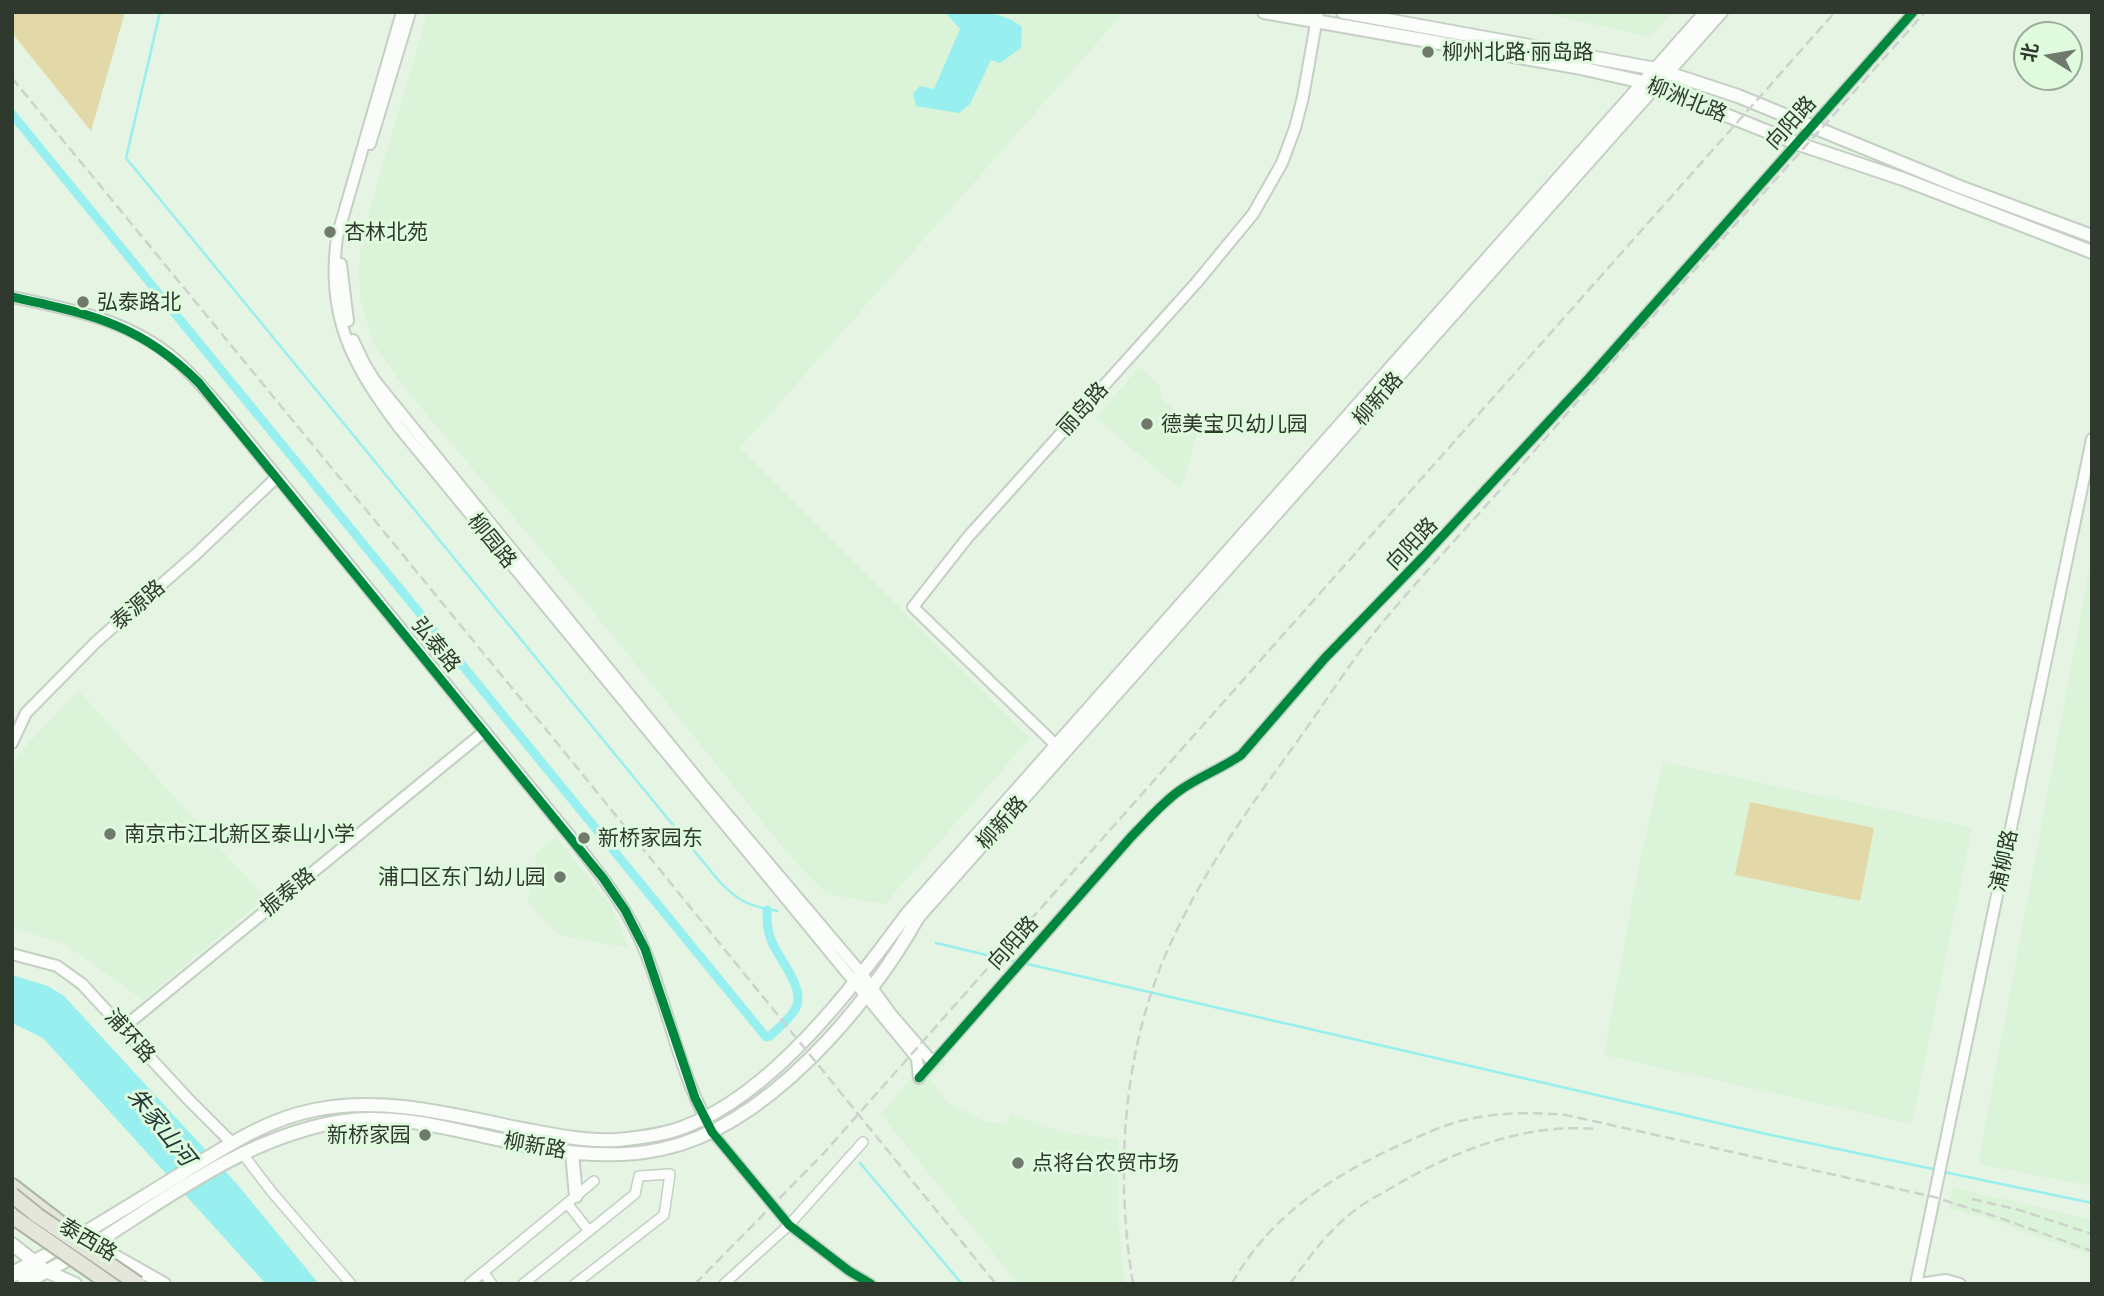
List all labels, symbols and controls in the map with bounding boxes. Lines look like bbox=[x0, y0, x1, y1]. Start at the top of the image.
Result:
north arrow bbox=[2013, 21, 2083, 91]
place label: 柳州北路·丽岛路 bbox=[1442, 39, 1593, 65]
text: 北 bbox=[2017, 41, 2042, 64]
marker: 柳州北路·丽岛路 bbox=[1420, 44, 1436, 60]
street label: 柳洲北路 bbox=[1643, 73, 1731, 127]
street label: 向阳路 bbox=[1761, 91, 1821, 155]
place label: 杏林北苑 bbox=[344, 219, 428, 245]
marker: 杏林北苑 bbox=[322, 224, 338, 240]
place label: 弘泰路北 bbox=[97, 289, 181, 315]
marker: 弘泰路北 bbox=[75, 294, 91, 310]
street label: 柳新路 bbox=[1348, 367, 1408, 431]
street label: 丽岛路 bbox=[1053, 377, 1113, 441]
place label: 德美宝贝幼儿园 bbox=[1161, 411, 1308, 437]
marker: 德美宝贝幼儿园 bbox=[1139, 416, 1155, 432]
street label: 柳园路 bbox=[462, 509, 522, 573]
street label: 向阳路 bbox=[1381, 513, 1443, 575]
street label: 泰源路 bbox=[106, 575, 170, 635]
street label: 弘泰路 bbox=[406, 613, 466, 677]
street label: 柳新路 bbox=[972, 791, 1032, 855]
place label: 南京市江北新区泰山小学 bbox=[124, 821, 355, 847]
place label: 新桥家园东 bbox=[598, 825, 703, 851]
marker: 南京市江北新区泰山小学 bbox=[102, 826, 118, 842]
street label: 浦柳路 bbox=[1985, 828, 2023, 894]
marker: 新桥家园东 bbox=[576, 830, 592, 846]
street label: 振泰路 bbox=[256, 862, 320, 922]
place label: 浦口区东门幼儿园 bbox=[378, 864, 546, 890]
marker: 浦口区东门幼儿园 bbox=[552, 869, 568, 885]
street label: 向阳路 bbox=[983, 911, 1043, 975]
street label: 浦环路 bbox=[100, 1004, 160, 1068]
water label: 朱家山河 bbox=[121, 1083, 201, 1171]
place label: 新桥家园 bbox=[327, 1122, 411, 1148]
marker: 新桥家园 bbox=[417, 1127, 433, 1143]
street label: 柳新路 bbox=[502, 1128, 568, 1164]
place label: 点将台农贸市场 bbox=[1032, 1150, 1179, 1176]
marker: 点将台农贸市场 bbox=[1010, 1155, 1026, 1171]
street label: 泰西路 bbox=[54, 1213, 122, 1267]

